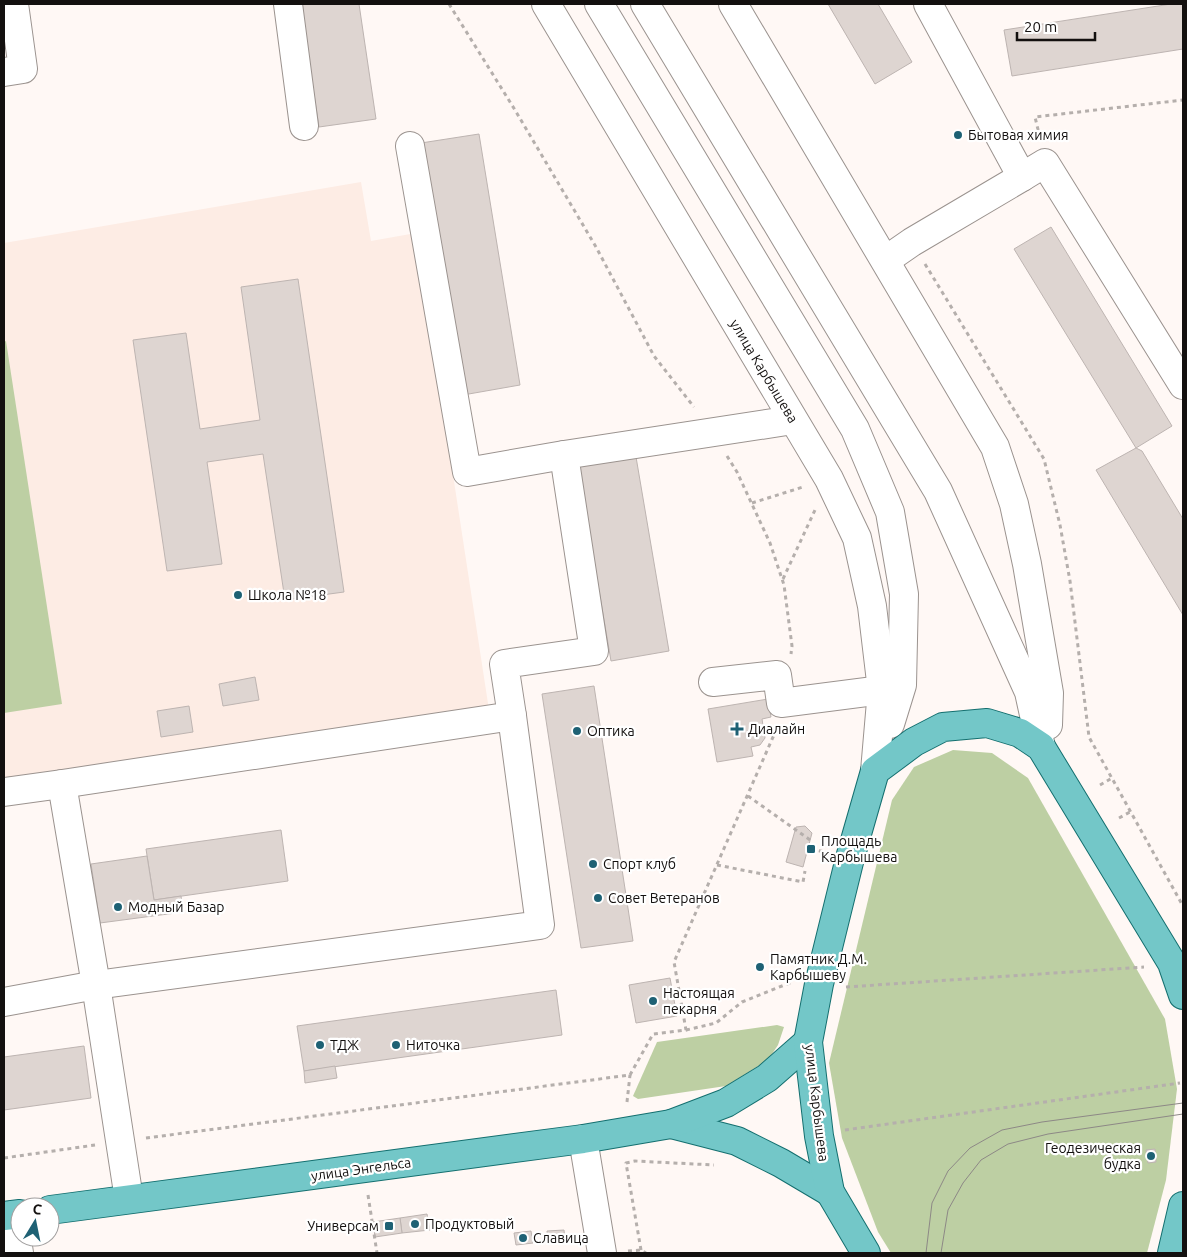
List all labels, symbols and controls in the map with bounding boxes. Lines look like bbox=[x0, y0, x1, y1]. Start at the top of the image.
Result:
scale bar bbox=[1017, 10, 1094, 42]
text: 20 m bbox=[1024, 18, 1057, 35]
place label: Бытовая химия bbox=[968, 127, 1068, 143]
marker: Бытовая химия bbox=[952, 129, 964, 141]
street label: улица Карбышева bbox=[727, 316, 801, 426]
place label: Школа №18 bbox=[248, 587, 327, 603]
marker: Школа №18 bbox=[232, 589, 244, 601]
place label: Диалайн bbox=[748, 721, 805, 737]
marker: Диалайн bbox=[730, 722, 744, 736]
place label: Оптика bbox=[587, 723, 635, 739]
marker: Оптика bbox=[571, 725, 583, 737]
place label: Площадь Карбышева bbox=[821, 833, 898, 865]
marker: Площадь Карбышева bbox=[805, 843, 817, 855]
place label: Спорт клуб bbox=[603, 856, 676, 872]
marker: Спорт клуб bbox=[587, 858, 599, 870]
place label: Совет Ветеранов bbox=[608, 890, 720, 906]
marker: Совет Ветеранов bbox=[592, 892, 604, 904]
place label: Модный Базар bbox=[128, 899, 225, 915]
marker: Модный Базар bbox=[112, 901, 124, 913]
place label: Памятник Д.М. Карбышеву bbox=[770, 951, 867, 983]
marker: Памятник Д.М. Карбышеву bbox=[754, 961, 766, 973]
place label: Настоящая пекарня bbox=[663, 985, 735, 1017]
marker: Настоящая пекарня bbox=[647, 995, 659, 1007]
place label: ТДЖ bbox=[330, 1037, 359, 1053]
place label: Ниточка bbox=[406, 1037, 460, 1053]
marker: ТДЖ bbox=[314, 1039, 326, 1051]
marker: Ниточка bbox=[390, 1039, 402, 1051]
street label: улица Карбышева bbox=[802, 1043, 832, 1163]
place label: Геодезическая будка bbox=[1045, 1140, 1141, 1172]
marker: Геодезическая будка bbox=[1145, 1150, 1157, 1162]
street label: улица Энгельса bbox=[310, 1154, 412, 1184]
north arrow bbox=[10, 1197, 60, 1247]
text: С bbox=[31, 1201, 43, 1218]
place label: Продуктовый bbox=[425, 1216, 514, 1232]
place label: Универсам bbox=[307, 1218, 379, 1234]
marker: Продуктовый bbox=[409, 1218, 421, 1230]
marker: Универсам bbox=[383, 1220, 395, 1232]
place label: Славица bbox=[533, 1230, 589, 1246]
marker: Славица bbox=[517, 1232, 529, 1244]

